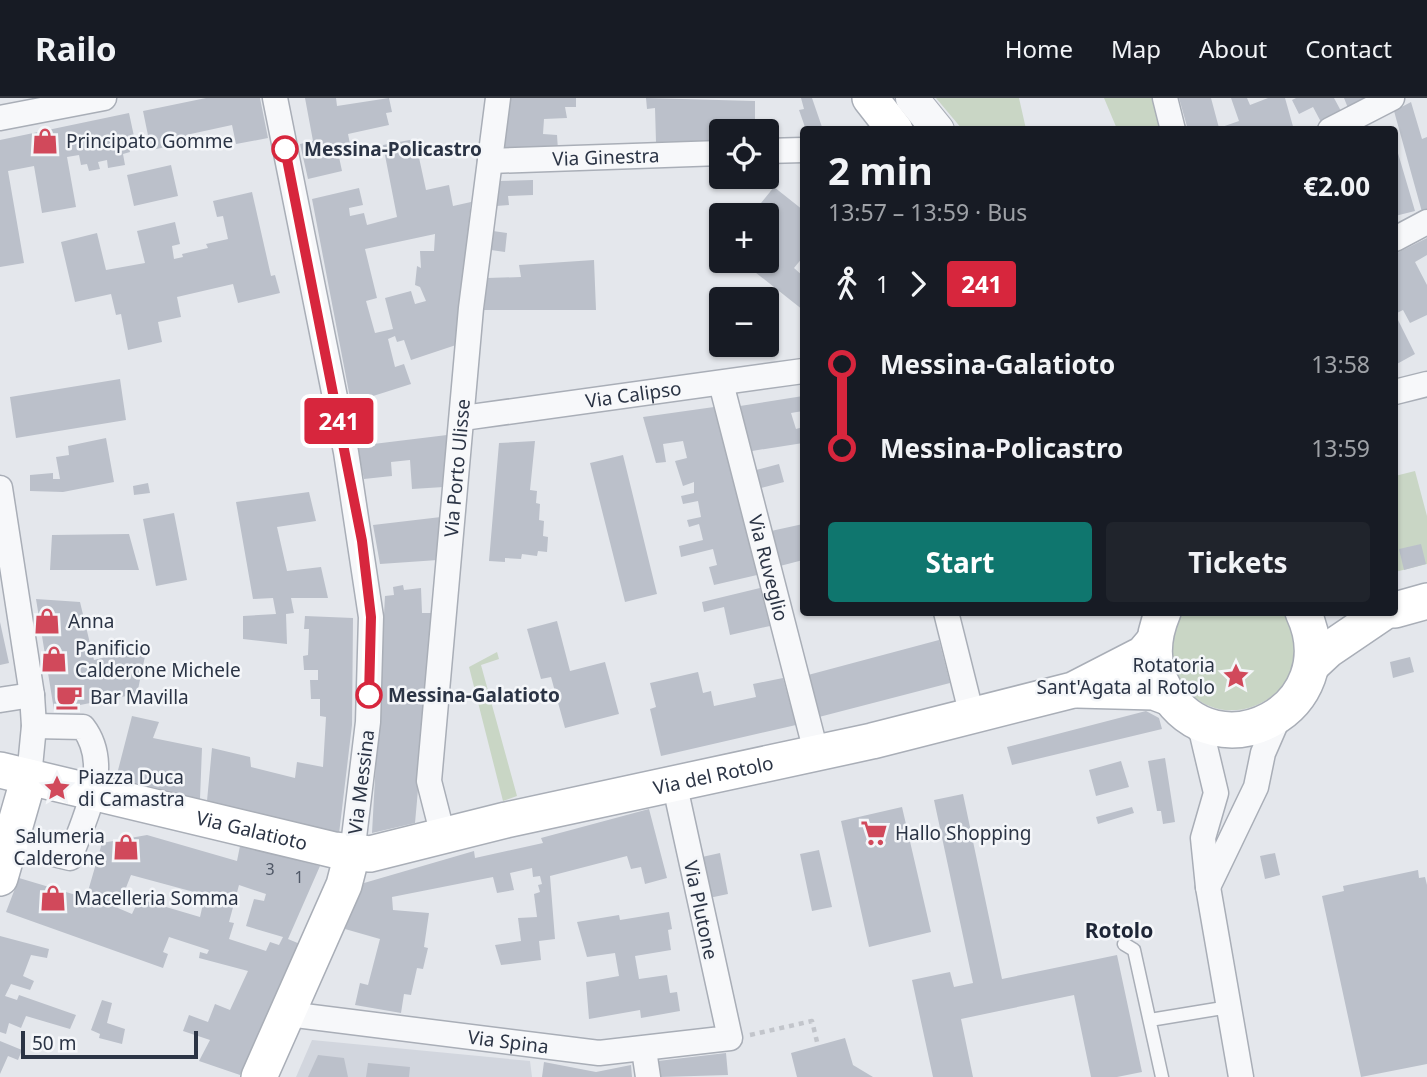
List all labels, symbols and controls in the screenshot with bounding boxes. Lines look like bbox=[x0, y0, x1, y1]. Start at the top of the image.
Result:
text: Railo bbox=[35, 26, 117, 71]
text: Home bbox=[1005, 32, 1073, 65]
text: Map bbox=[1111, 32, 1161, 65]
text: About bbox=[1199, 32, 1267, 65]
text: Contact bbox=[1305, 32, 1392, 65]
map controls bbox=[709, 119, 779, 357]
button: locate bbox=[709, 119, 779, 189]
shop icon: Principato Gomme bbox=[30, 126, 60, 156]
place label: Principato Gomme bbox=[66, 128, 233, 154]
marker: Messina-Policastro bbox=[272, 136, 298, 162]
place label: Messina-Policastro bbox=[304, 136, 482, 162]
street label: Via Ginestra bbox=[552, 142, 660, 172]
text: 2 min bbox=[828, 144, 933, 196]
text: €2.00 bbox=[1303, 168, 1370, 204]
text: 13:57 – 13:59 · Bus bbox=[828, 196, 1027, 228]
button: + bbox=[709, 203, 779, 273]
icon: walk bbox=[828, 265, 866, 303]
icon: forward bbox=[899, 265, 937, 303]
text: 241 bbox=[961, 267, 1002, 300]
text: 1 bbox=[876, 268, 889, 300]
button: − bbox=[709, 287, 779, 357]
text: Messina-Galatioto bbox=[880, 346, 1115, 382]
text: 13:58 bbox=[1311, 348, 1370, 380]
street label: Via Calipso bbox=[584, 375, 683, 414]
line badge: 241 bbox=[299, 398, 379, 444]
street label: Via Porto Ulisse bbox=[438, 398, 476, 538]
text: 241 bbox=[318, 404, 360, 437]
text: Messina-Policastro bbox=[880, 430, 1123, 466]
text: 13:59 bbox=[1311, 432, 1370, 464]
street label: Via Ruveglio bbox=[742, 512, 795, 624]
button: Start bbox=[828, 522, 1092, 602]
button: Tickets bbox=[1106, 522, 1370, 602]
shop icon: Anna bbox=[32, 606, 62, 636]
place label: Anna bbox=[68, 608, 114, 634]
place label: Panificio Calderone Michele bbox=[75, 635, 241, 683]
shop icon: Panificio Calderone Michele bbox=[39, 644, 69, 674]
place label: Rotatoria Sant'Agata al Rotolo bbox=[1036, 652, 1215, 700]
place icon: Rotatoria Sant'Agata al Rotolo bbox=[1221, 661, 1251, 691]
cafe icon: Bar Mavilla bbox=[54, 682, 84, 712]
marker: Messina-Galatioto bbox=[356, 682, 382, 708]
place label: Messina-Galatioto bbox=[388, 682, 560, 708]
place label: Bar Mavilla bbox=[90, 684, 189, 710]
street label: Via Messina bbox=[342, 728, 380, 836]
street label: Via del Rotolo bbox=[651, 750, 776, 801]
place label: Piazza Duca di Camastra bbox=[78, 764, 185, 812]
place icon: Piazza Duca di Camastra bbox=[42, 773, 72, 803]
street label: Via Galatioto bbox=[194, 804, 310, 856]
supermarket icon: Hallo Shopping bbox=[859, 818, 889, 848]
place label: Hallo Shopping bbox=[895, 820, 1031, 846]
place label: Salumeria Calderone bbox=[14, 823, 105, 871]
shop icon: Salumeria Calderone bbox=[111, 832, 141, 862]
house number: 3 bbox=[265, 858, 275, 880]
street label: Via Plutone bbox=[678, 858, 724, 962]
house number: 1 bbox=[294, 866, 304, 888]
shop icon: Macelleria Somma bbox=[38, 883, 68, 913]
place label: Macelleria Somma bbox=[74, 885, 239, 911]
district label: Rotolo bbox=[1085, 916, 1153, 944]
street label: Via Spina bbox=[466, 1024, 550, 1060]
scale bar bbox=[21, 1028, 198, 1060]
text: 50 m bbox=[32, 1030, 76, 1056]

